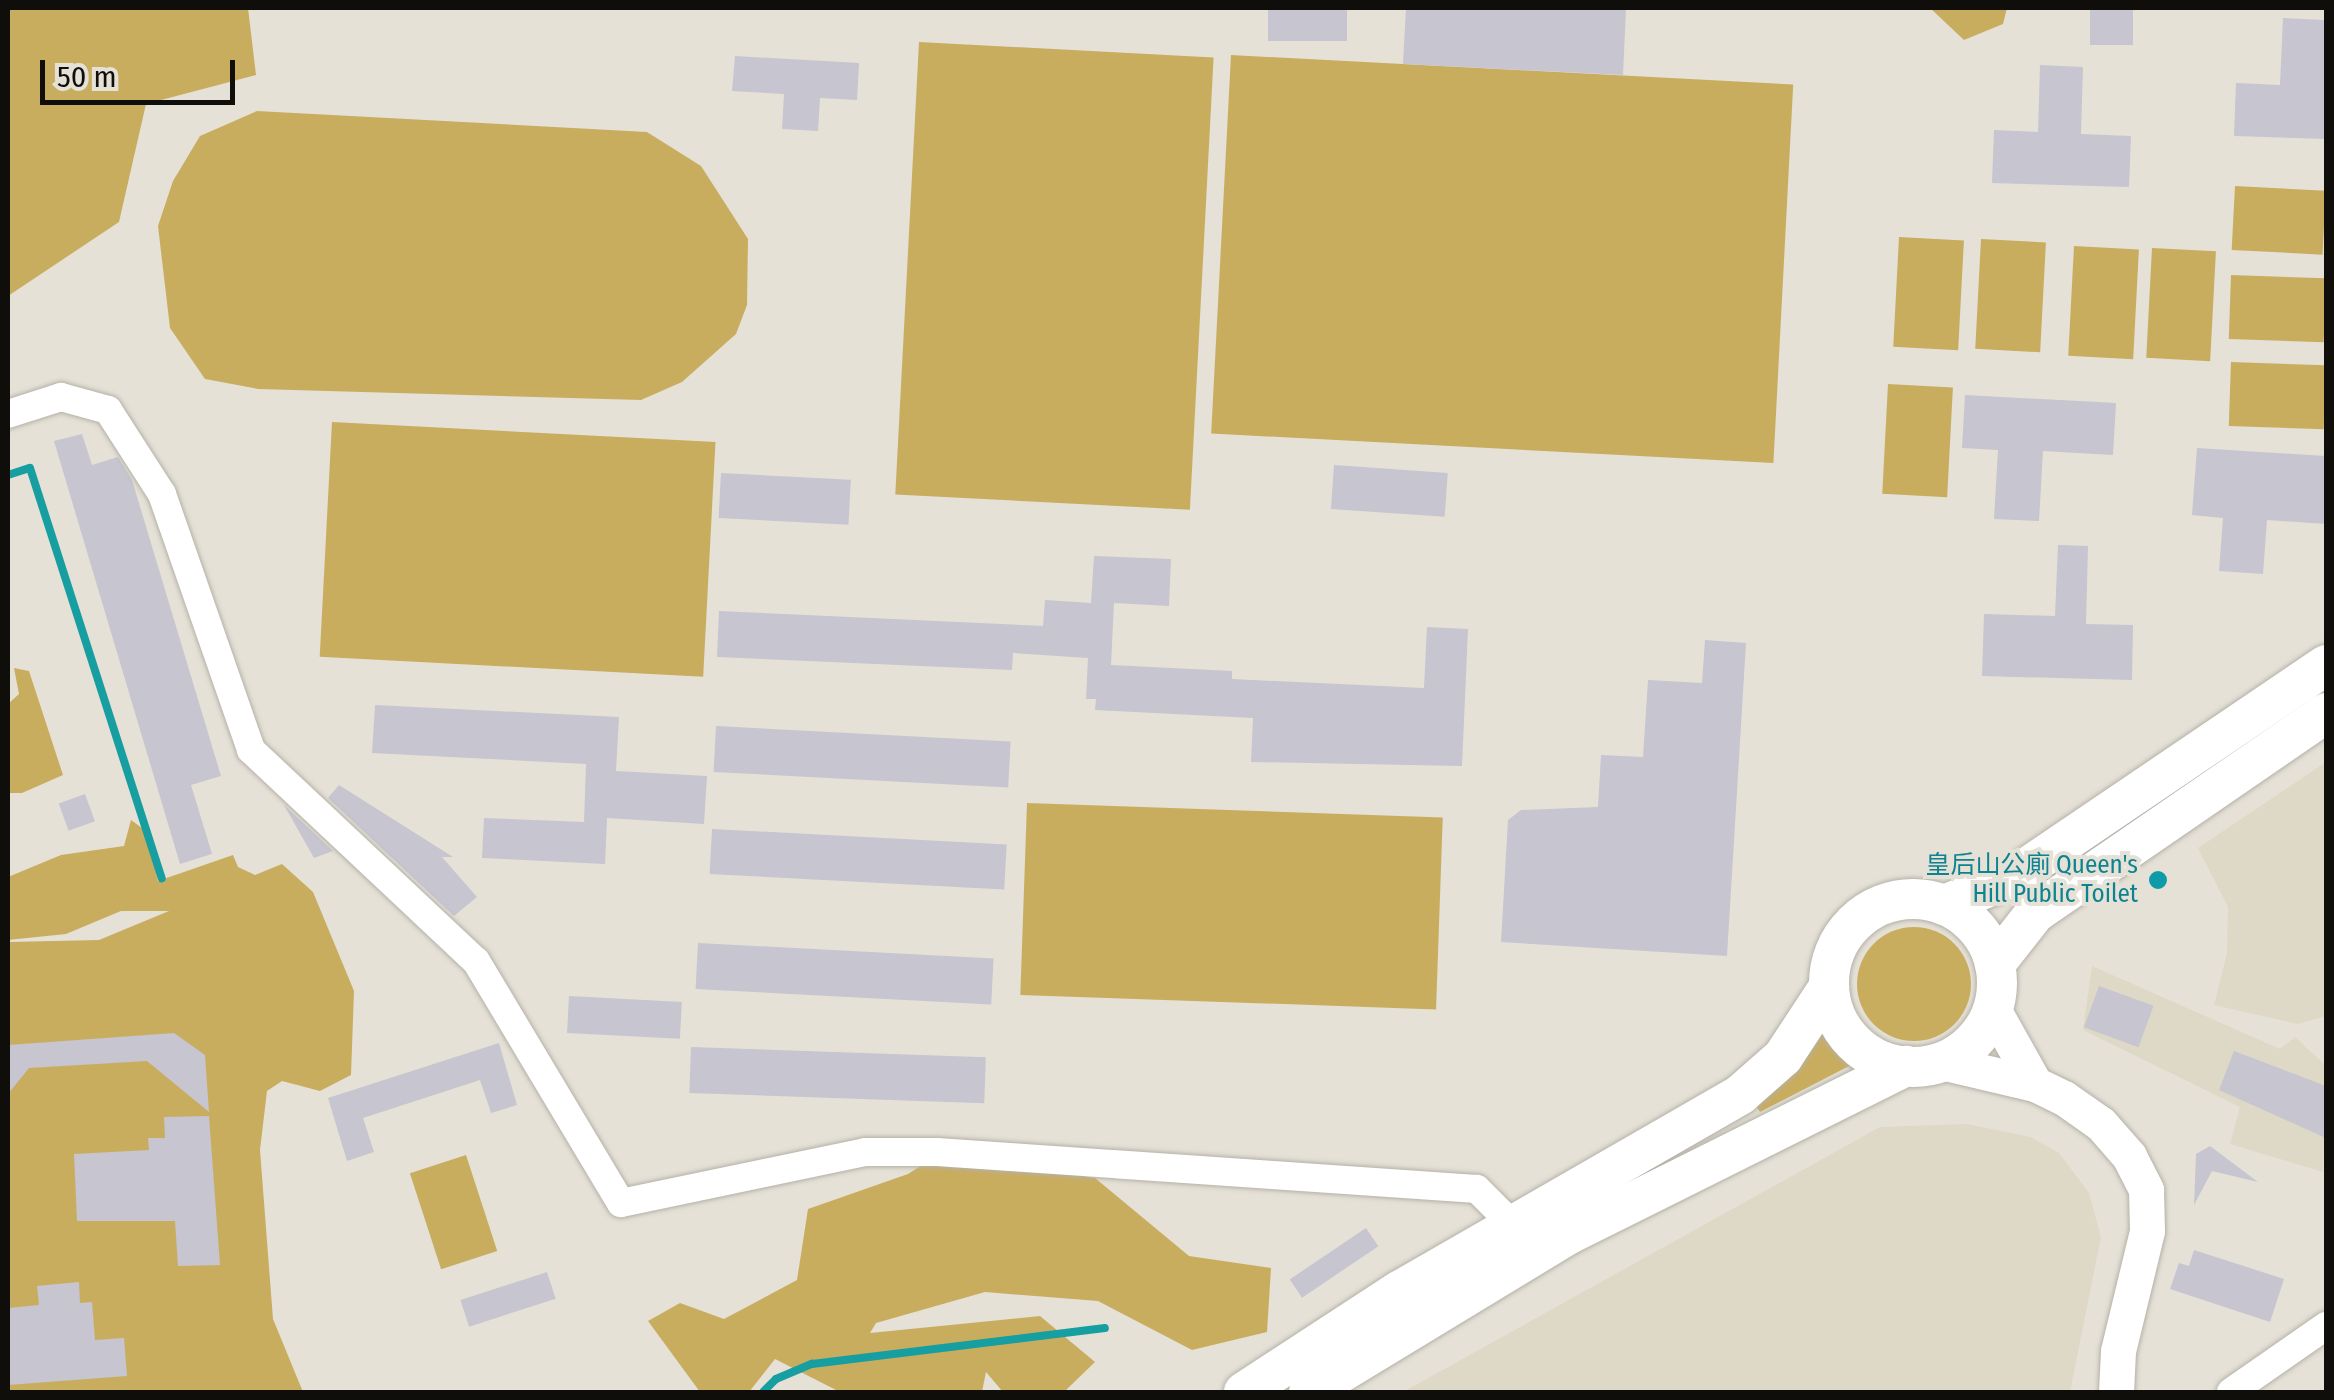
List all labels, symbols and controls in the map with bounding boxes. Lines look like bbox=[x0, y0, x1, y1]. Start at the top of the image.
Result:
scale bar bbox=[45, 40, 240, 102]
text: 50 m bbox=[57, 59, 117, 95]
place label: 皇后山公廁 Queen's Hill Public Toilet bbox=[1925, 851, 2138, 910]
marker: 皇后山公廁 Queen's Hill Public Toilet bbox=[2147, 869, 2169, 891]

